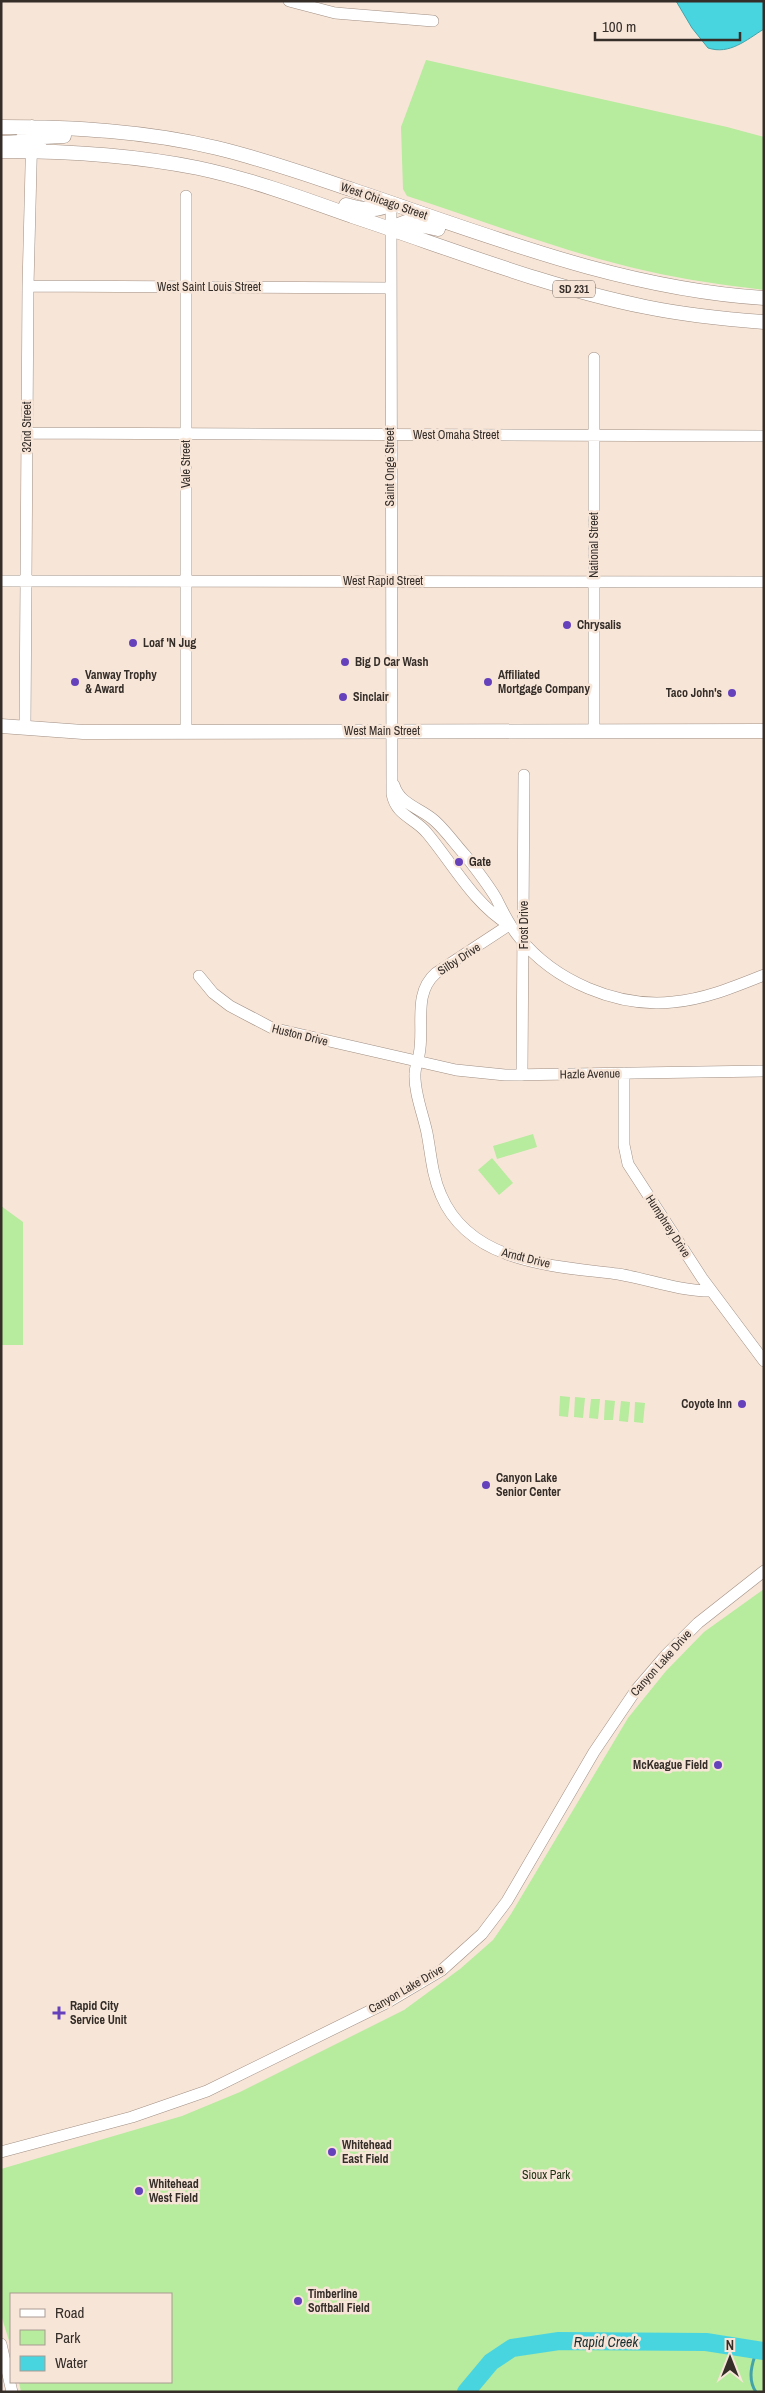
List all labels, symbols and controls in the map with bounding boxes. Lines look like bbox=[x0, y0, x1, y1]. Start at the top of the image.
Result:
scale bar bbox=[595, 10, 740, 42]
text: 100 m bbox=[602, 16, 636, 37]
street label: West Chicago Street bbox=[339, 179, 430, 223]
street label: West Saint Louis Street bbox=[157, 279, 261, 295]
road number: SD 231 bbox=[553, 280, 595, 298]
street label: 32nd Street bbox=[19, 401, 35, 452]
street label: Saint Onge Street bbox=[382, 427, 398, 506]
street label: West Omaha Street bbox=[413, 427, 499, 443]
street label: Vale Street bbox=[178, 440, 194, 488]
street label: National Street bbox=[586, 512, 602, 578]
street label: West Rapid Street bbox=[343, 573, 423, 589]
place label: Chrysalis bbox=[577, 617, 622, 633]
marker: Chrysalis bbox=[561, 619, 573, 631]
place label: Loaf 'N Jug bbox=[143, 635, 196, 651]
marker: Loaf 'N Jug bbox=[127, 637, 139, 649]
place label: Big D Car Wash bbox=[355, 654, 428, 670]
marker: Big D Car Wash bbox=[339, 656, 351, 668]
place label: Vanway Trophy & Award bbox=[85, 667, 157, 697]
place label: Affiliated Mortgage Company bbox=[498, 667, 590, 697]
marker: Vanway Trophy & Award bbox=[69, 676, 81, 688]
marker: Affiliated Mortgage Company bbox=[482, 676, 494, 688]
place label: Taco John's bbox=[666, 685, 723, 701]
marker: Taco John's bbox=[726, 687, 738, 699]
place label: Sinclair bbox=[353, 689, 389, 705]
marker: Sinclair bbox=[337, 691, 349, 703]
street label: West Main Street bbox=[344, 723, 420, 739]
place label: Gate bbox=[469, 854, 491, 870]
marker: Gate bbox=[453, 856, 465, 868]
street label: Frost Drive bbox=[516, 901, 532, 949]
street label: Silby Drive bbox=[434, 939, 484, 979]
street label: Huston Drive bbox=[270, 1020, 330, 1050]
street label: Hazle Avenue bbox=[560, 1065, 620, 1083]
street label: Humphrey Drive bbox=[642, 1192, 694, 1260]
street label: Arndt Drive bbox=[499, 1244, 552, 1272]
place label: Coyote Inn bbox=[681, 1396, 732, 1412]
marker: Coyote Inn bbox=[736, 1398, 748, 1410]
place label: Canyon Lake Senior Center bbox=[496, 1470, 561, 1500]
marker: Canyon Lake Senior Center bbox=[480, 1479, 492, 1491]
street label: Canyon Lake Drive bbox=[627, 1626, 695, 1700]
place label: McKeague Field bbox=[633, 1757, 708, 1773]
marker: McKeague Field bbox=[712, 1759, 724, 1771]
street label: Canyon Lake Drive bbox=[366, 1961, 446, 2017]
place label: Rapid City Service Unit bbox=[70, 1998, 128, 2028]
marker: Rapid City Service Unit bbox=[52, 2006, 66, 2020]
place label: Whitehead East Field bbox=[342, 2137, 392, 2167]
marker: Whitehead East Field bbox=[326, 2146, 338, 2158]
park label: Sioux Park bbox=[522, 2167, 570, 2183]
place label: Whitehead West Field bbox=[149, 2176, 199, 2206]
marker: Whitehead West Field bbox=[133, 2185, 145, 2197]
place label: Timberline Softball Field bbox=[308, 2286, 370, 2316]
legend bbox=[10, 2293, 172, 2383]
marker: Timberline Softball Field bbox=[292, 2295, 304, 2307]
text: Road bbox=[55, 2302, 84, 2323]
text: Park bbox=[55, 2327, 81, 2348]
water label: Rapid Creek bbox=[574, 2333, 639, 2351]
north arrow bbox=[705, 2333, 755, 2383]
text: N bbox=[726, 2336, 734, 2354]
text: Water bbox=[55, 2352, 87, 2373]

